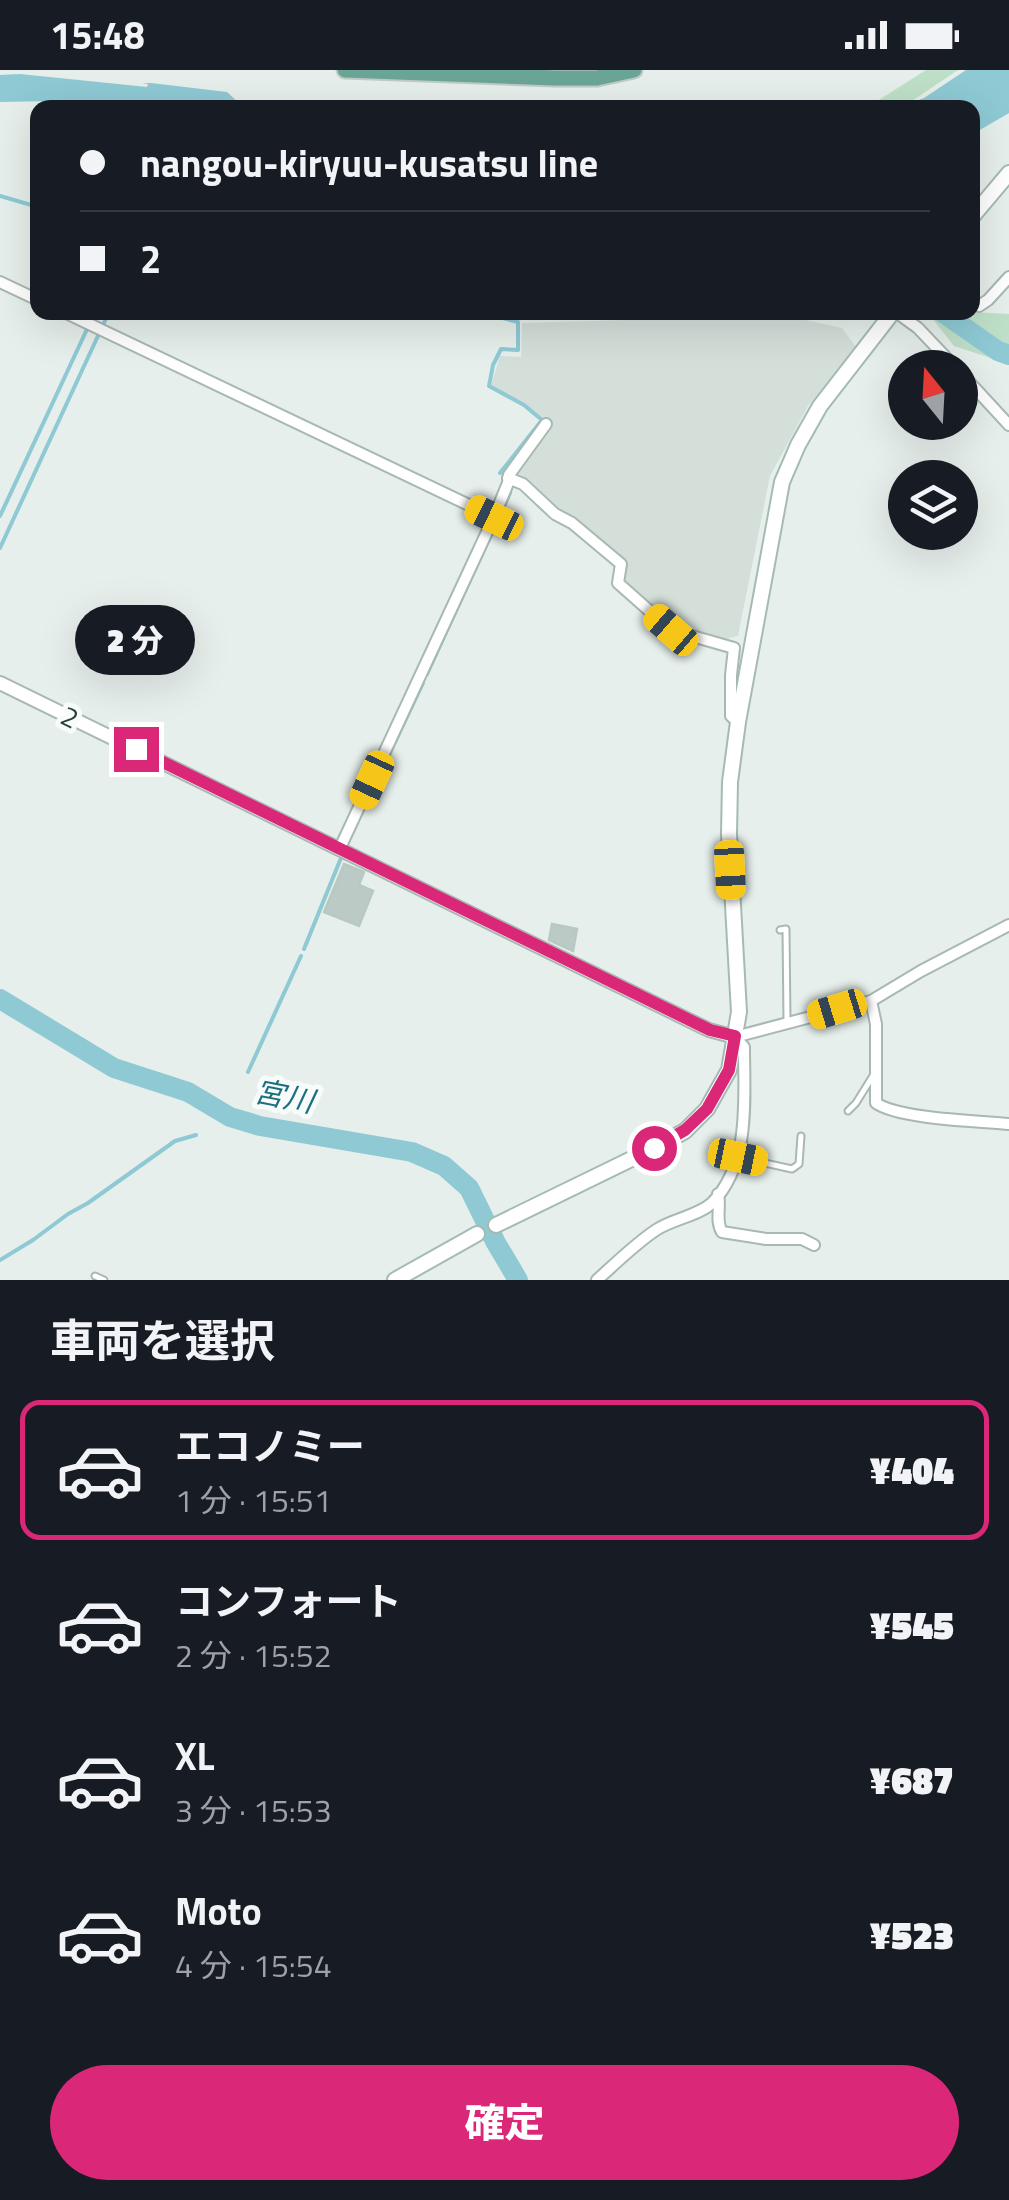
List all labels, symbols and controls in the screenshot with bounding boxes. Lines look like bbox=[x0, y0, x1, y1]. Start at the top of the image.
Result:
text: 15:48 bbox=[50, 6, 145, 64]
text: nangou-kiryuu-kusatsu line bbox=[140, 134, 598, 192]
text: 2 bbox=[140, 230, 161, 288]
north arrow bbox=[888, 350, 978, 440]
map controls bbox=[888, 350, 978, 550]
button: layers bbox=[888, 460, 978, 550]
car bbox=[460, 491, 528, 545]
car bbox=[639, 599, 703, 661]
callout: 2 分 bbox=[76, 604, 196, 674]
text: 2 分 bbox=[107, 616, 163, 664]
street label: 2 bbox=[54, 694, 87, 739]
route end bbox=[114, 727, 159, 772]
car bbox=[346, 746, 398, 814]
car bbox=[713, 839, 747, 901]
car bbox=[804, 986, 870, 1032]
water label: 宮川 bbox=[250, 1068, 321, 1125]
route start bbox=[632, 1126, 677, 1171]
car bbox=[706, 1136, 770, 1178]
text: 車両を選択 bbox=[50, 1306, 275, 1374]
text: エコノミー bbox=[175, 1417, 365, 1475]
icon: car bbox=[55, 1425, 145, 1515]
text: ¥404 bbox=[869, 1441, 954, 1499]
text: 1 分 · 15:51 bbox=[175, 1476, 332, 1524]
text: コンフォート bbox=[175, 1572, 402, 1630]
icon: car bbox=[55, 1580, 145, 1670]
text: ¥545 bbox=[869, 1596, 954, 1654]
text: 2 分 · 15:52 bbox=[175, 1631, 332, 1679]
text: XL bbox=[175, 1727, 215, 1785]
icon: car bbox=[55, 1735, 145, 1825]
text: ¥687 bbox=[869, 1751, 954, 1809]
text: 3 分 · 15:53 bbox=[175, 1786, 332, 1834]
text: Moto bbox=[175, 1882, 262, 1940]
icon: car bbox=[55, 1890, 145, 1980]
text: ¥523 bbox=[869, 1906, 954, 1964]
text: 4 分 · 15:54 bbox=[175, 1941, 332, 1989]
button: 確定 bbox=[50, 2065, 959, 2180]

